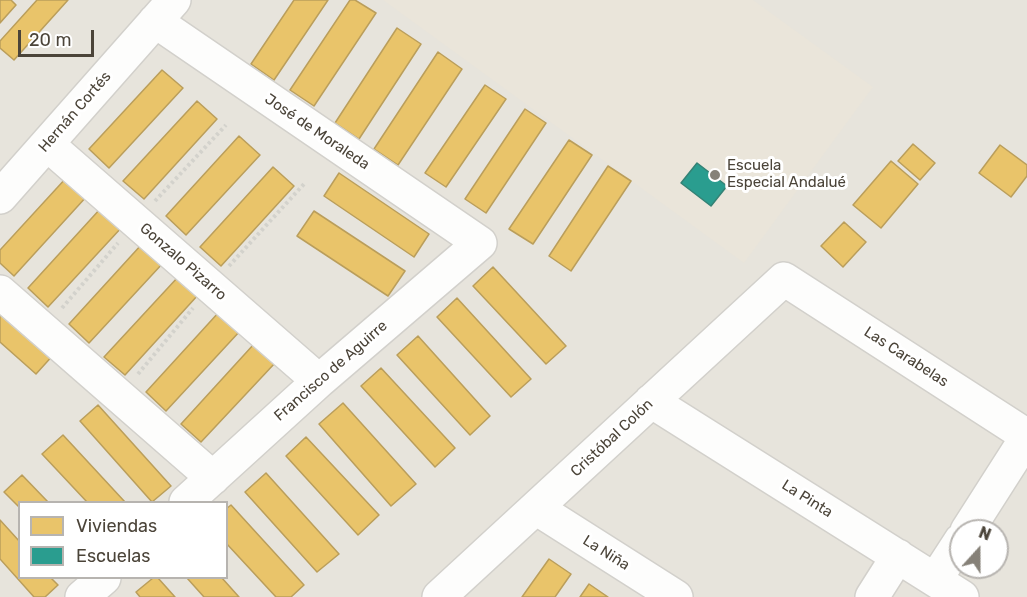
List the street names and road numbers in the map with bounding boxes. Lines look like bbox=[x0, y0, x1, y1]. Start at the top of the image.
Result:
street label: Hernán Cortés bbox=[35, 68, 115, 156]
street label: José de Moraleda bbox=[261, 90, 373, 174]
street label: Gonzalo Pizarro bbox=[136, 220, 230, 304]
street label: Francisco de Aguirre bbox=[271, 317, 391, 425]
street label: Las Carabelas bbox=[860, 323, 952, 391]
street label: Cristóbal Colón bbox=[567, 395, 657, 481]
street label: La Pinta bbox=[778, 476, 836, 522]
street label: La Niña bbox=[579, 532, 633, 574]

